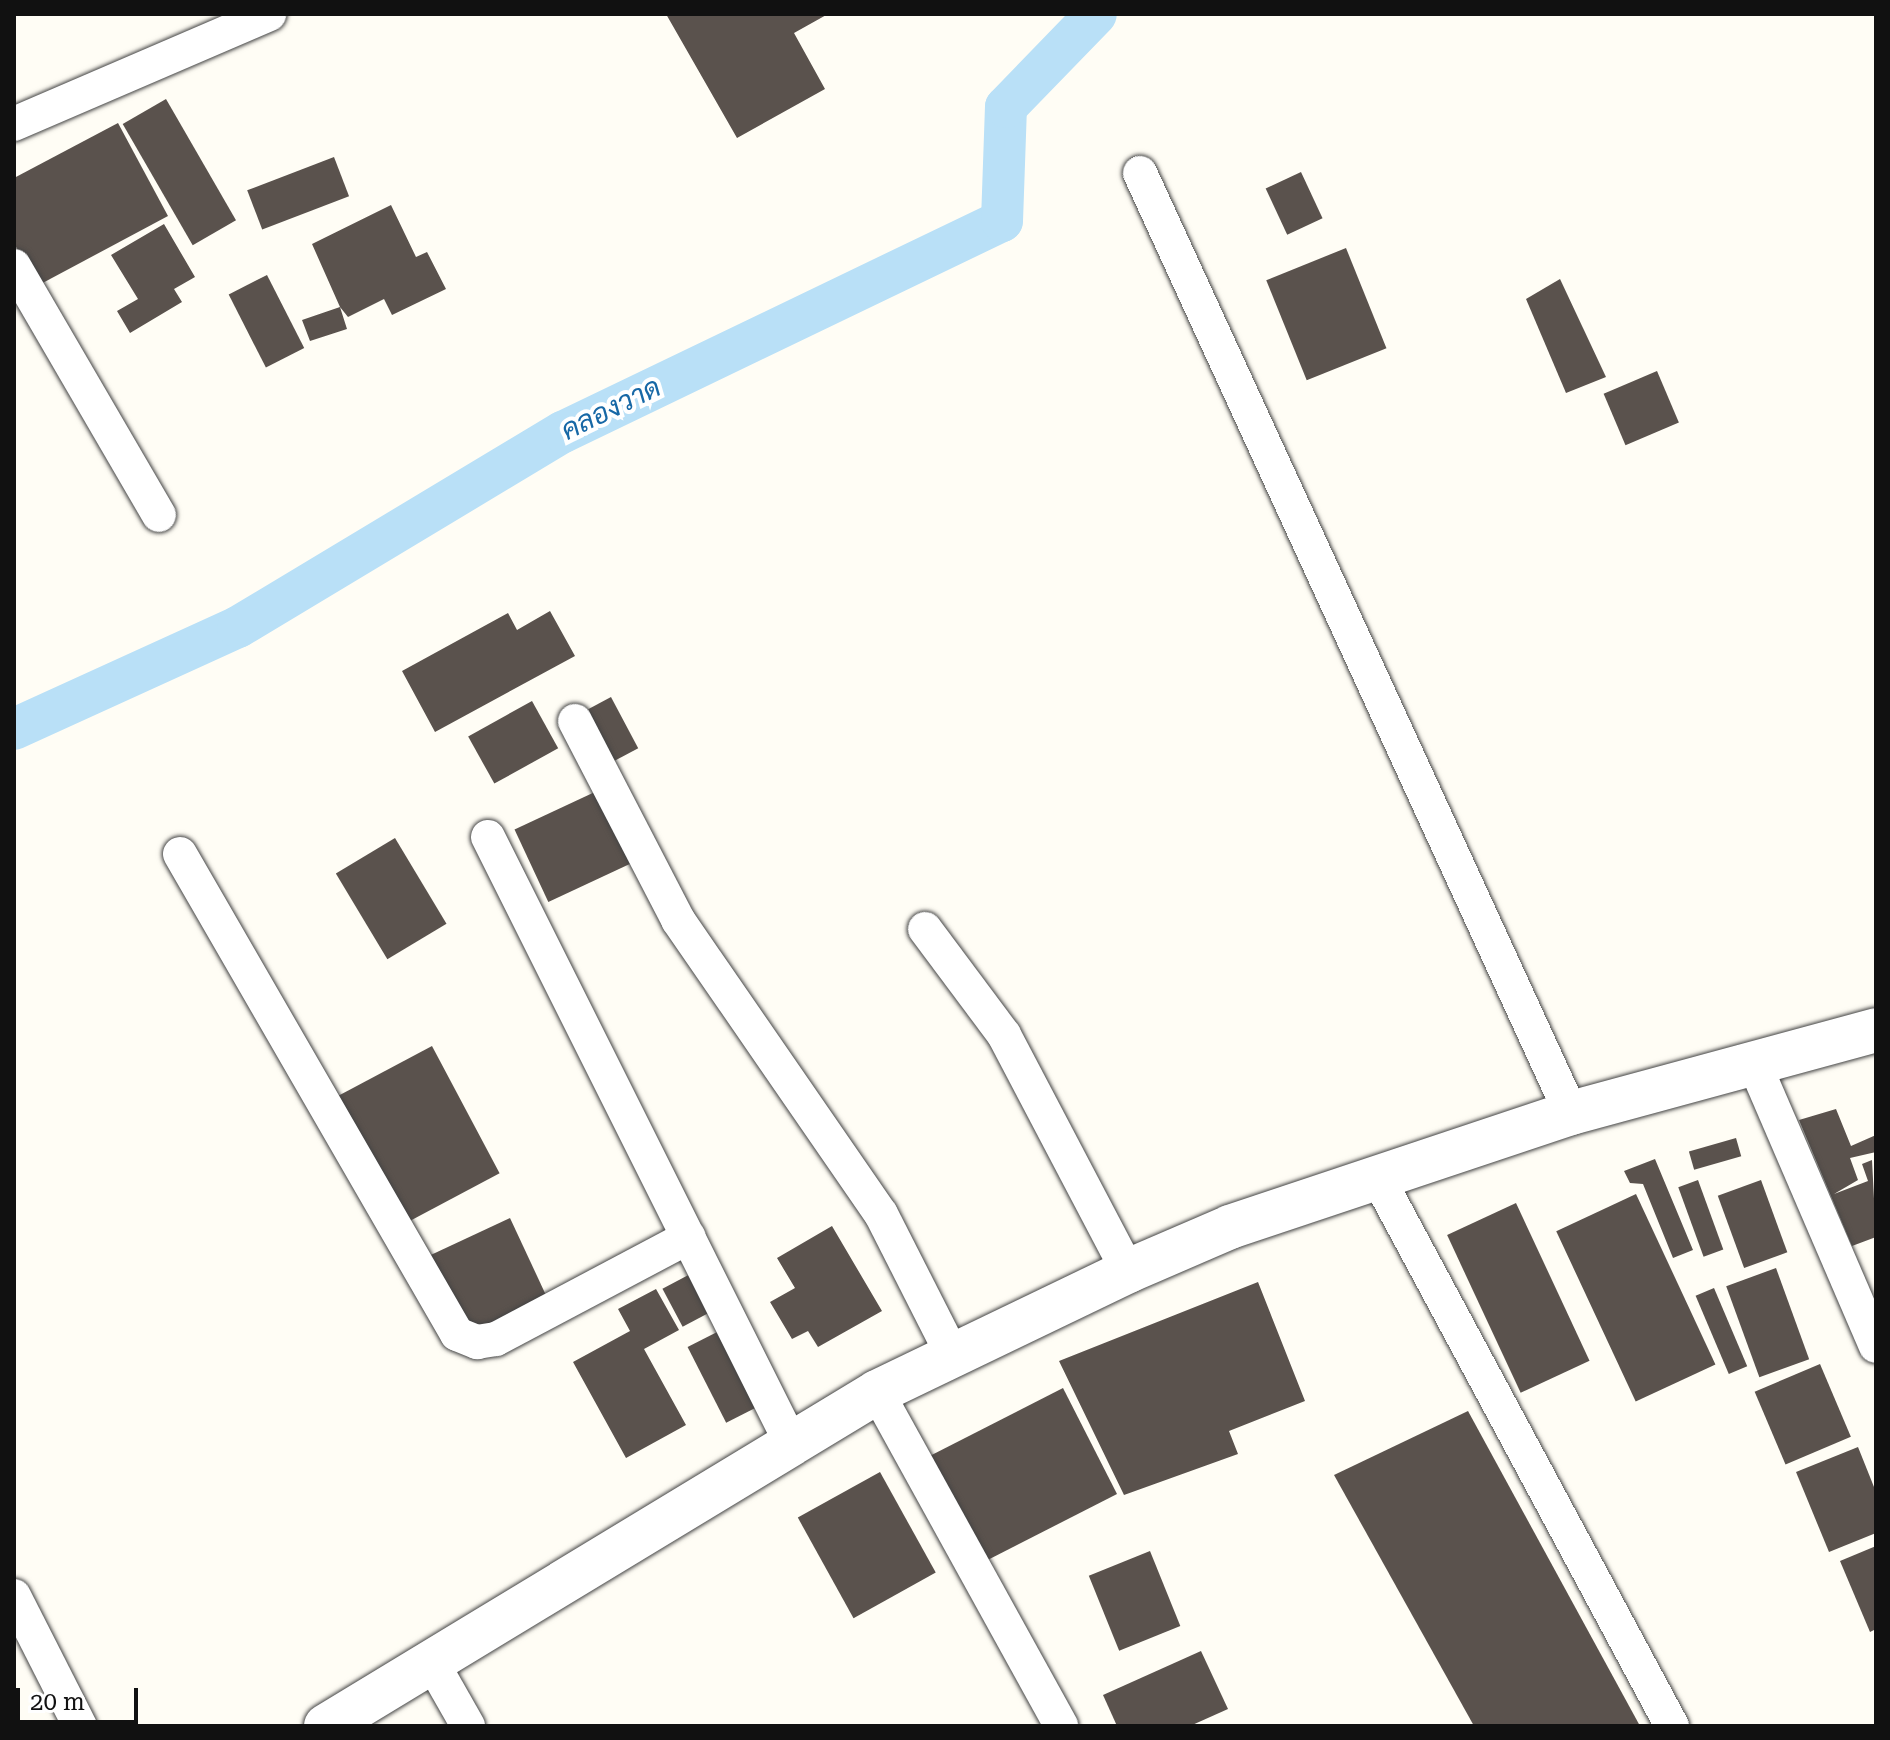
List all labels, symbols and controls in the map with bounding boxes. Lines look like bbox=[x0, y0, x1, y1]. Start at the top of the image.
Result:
water label: คลองวาด bbox=[556, 370, 666, 448]
scale bar bbox=[20, 1672, 142, 1722]
text: 20 m bbox=[30, 1688, 85, 1716]

